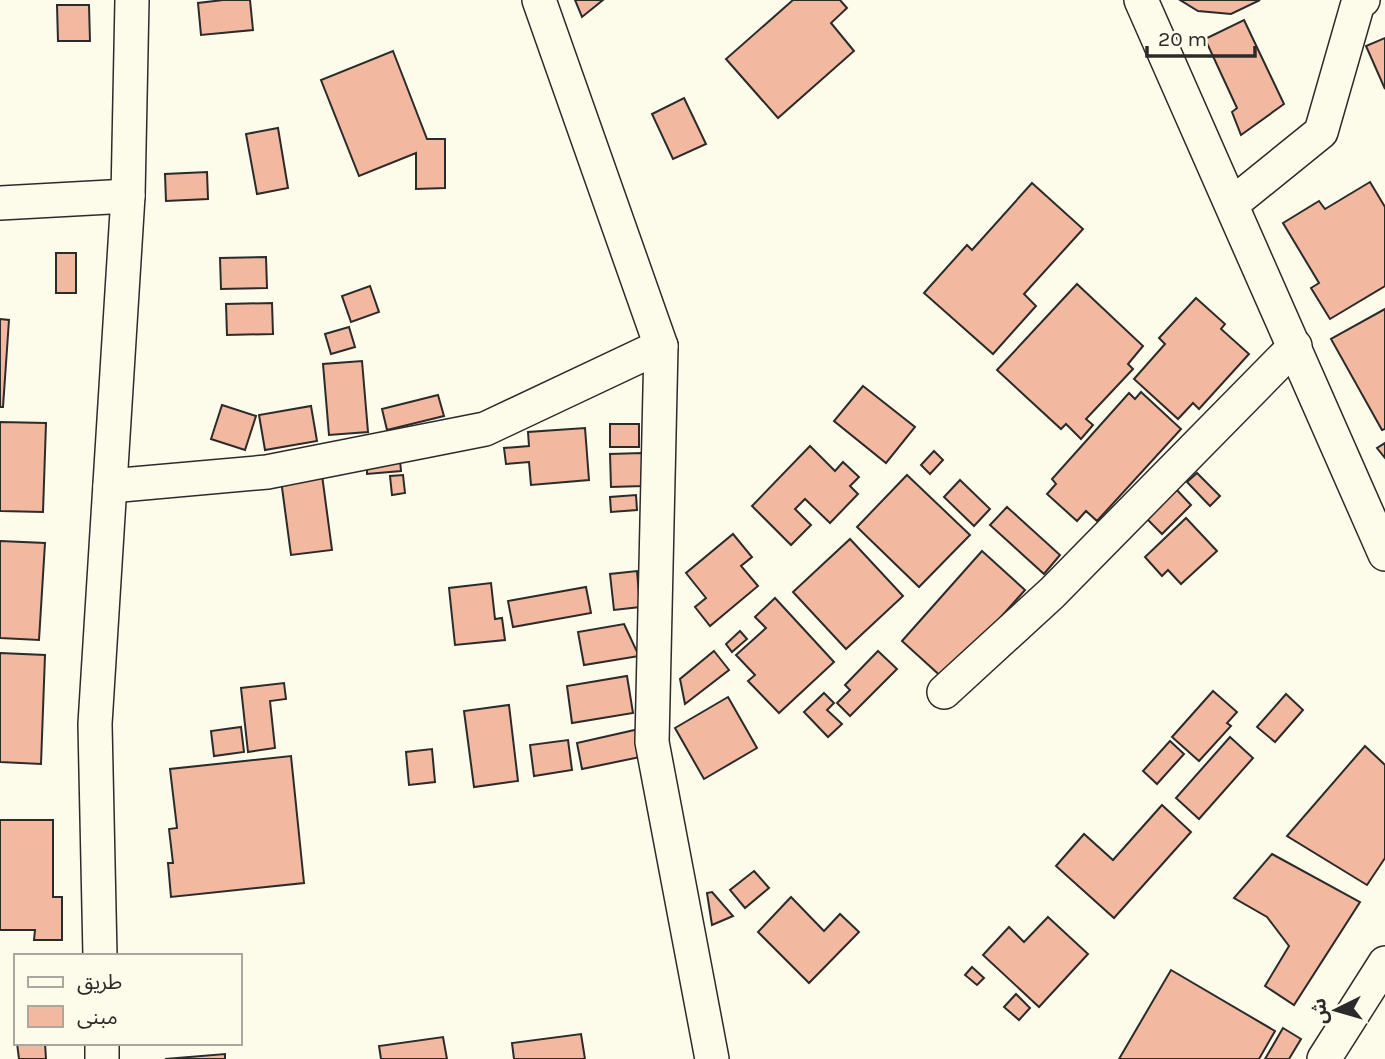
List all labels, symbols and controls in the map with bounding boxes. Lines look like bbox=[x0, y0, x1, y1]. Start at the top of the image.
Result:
scale bar bbox=[1147, 14, 1256, 58]
text: 20 m bbox=[1158, 27, 1207, 51]
legend bbox=[14, 954, 242, 1045]
text: طريق bbox=[77, 970, 122, 995]
north arrow bbox=[1301, 975, 1371, 1045]
text: ش bbox=[1308, 997, 1332, 1025]
text: مبنى bbox=[77, 1005, 118, 1029]

